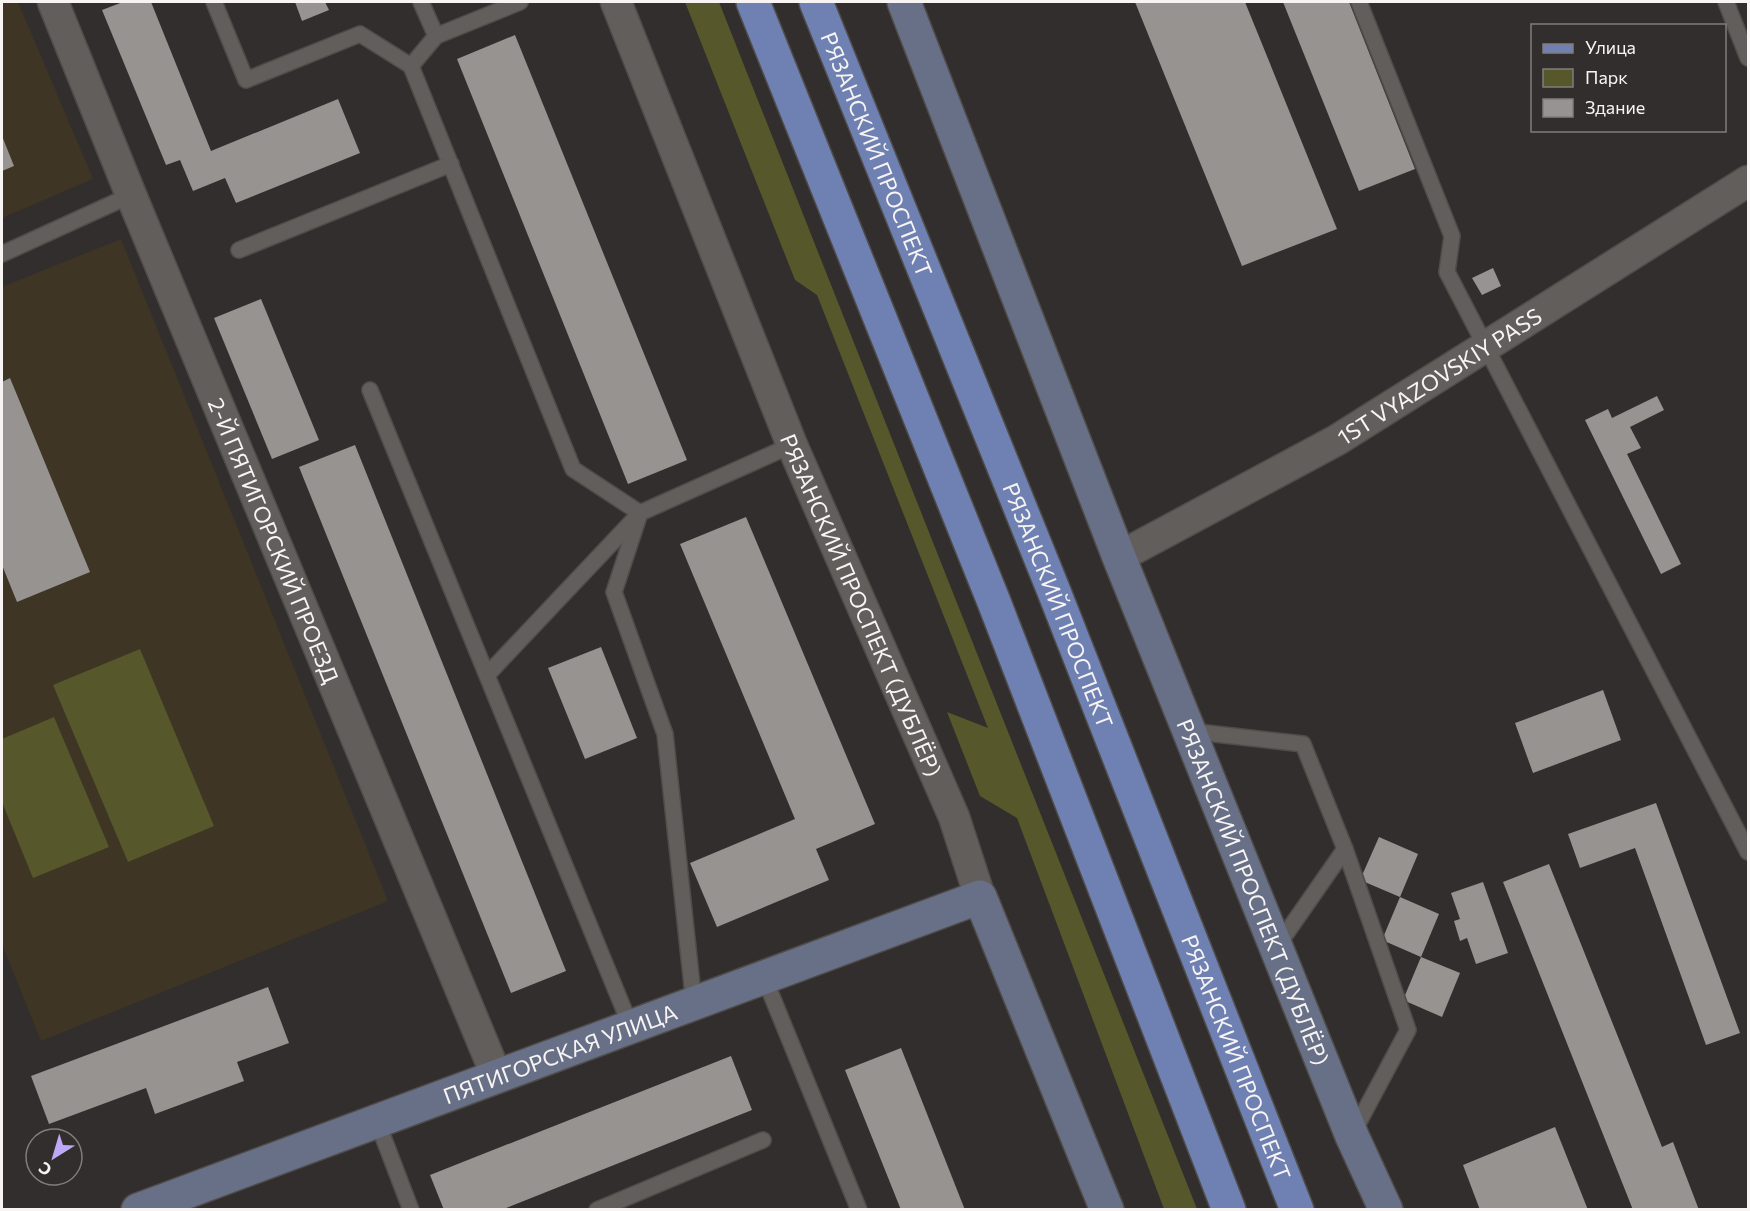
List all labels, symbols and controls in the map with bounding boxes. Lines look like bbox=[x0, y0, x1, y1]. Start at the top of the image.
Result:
legend bbox=[1531, 24, 1726, 132]
street label: РЯЗАНСКИЙ ПРОСПЕКТ bbox=[816, 28, 939, 280]
text: Улица bbox=[1585, 36, 1636, 58]
text: Парк bbox=[1585, 66, 1628, 88]
text: Здание bbox=[1585, 96, 1645, 118]
street label: 1ST VYAZOVSKIY PASS bbox=[1332, 301, 1546, 450]
street label: 2-Й ПЯТИГОРСКИЙ ПРОЕЗД bbox=[203, 394, 345, 687]
street label: РЯЗАНСКИЙ ПРОСПЕКТ (ДУБЛЁР) bbox=[775, 430, 948, 780]
street label: РЯЗАНСКИЙ ПРОСПЕКТ bbox=[998, 478, 1120, 731]
street label: РЯЗАНСКИЙ ПРОСПЕКТ (ДУБЛЁР) bbox=[1172, 715, 1336, 1069]
street label: РЯЗАНСКИЙ ПРОСПЕКТ bbox=[1178, 930, 1296, 1184]
street label: ПЯТИГОРСКАЯ УЛИЦА bbox=[439, 997, 680, 1109]
north arrow bbox=[24, 1127, 84, 1187]
text: С bbox=[35, 1158, 55, 1180]

